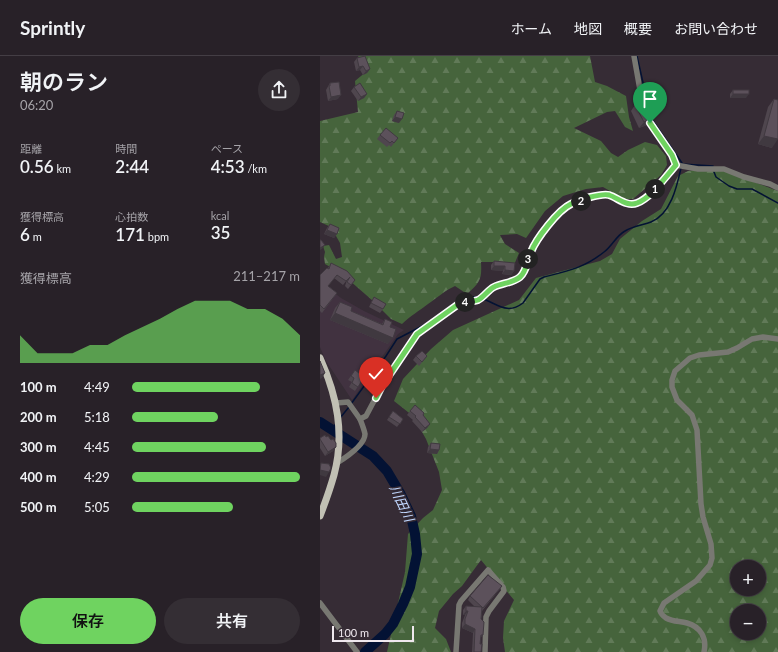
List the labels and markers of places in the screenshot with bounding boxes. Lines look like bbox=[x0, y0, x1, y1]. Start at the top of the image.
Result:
pin bbox=[633, 82, 667, 123]
pin: 1 bbox=[645, 179, 665, 199]
pin: 2 bbox=[571, 191, 591, 211]
pin: 3 bbox=[518, 249, 538, 269]
pin: 4 bbox=[455, 292, 475, 312]
pin bbox=[359, 357, 393, 398]

